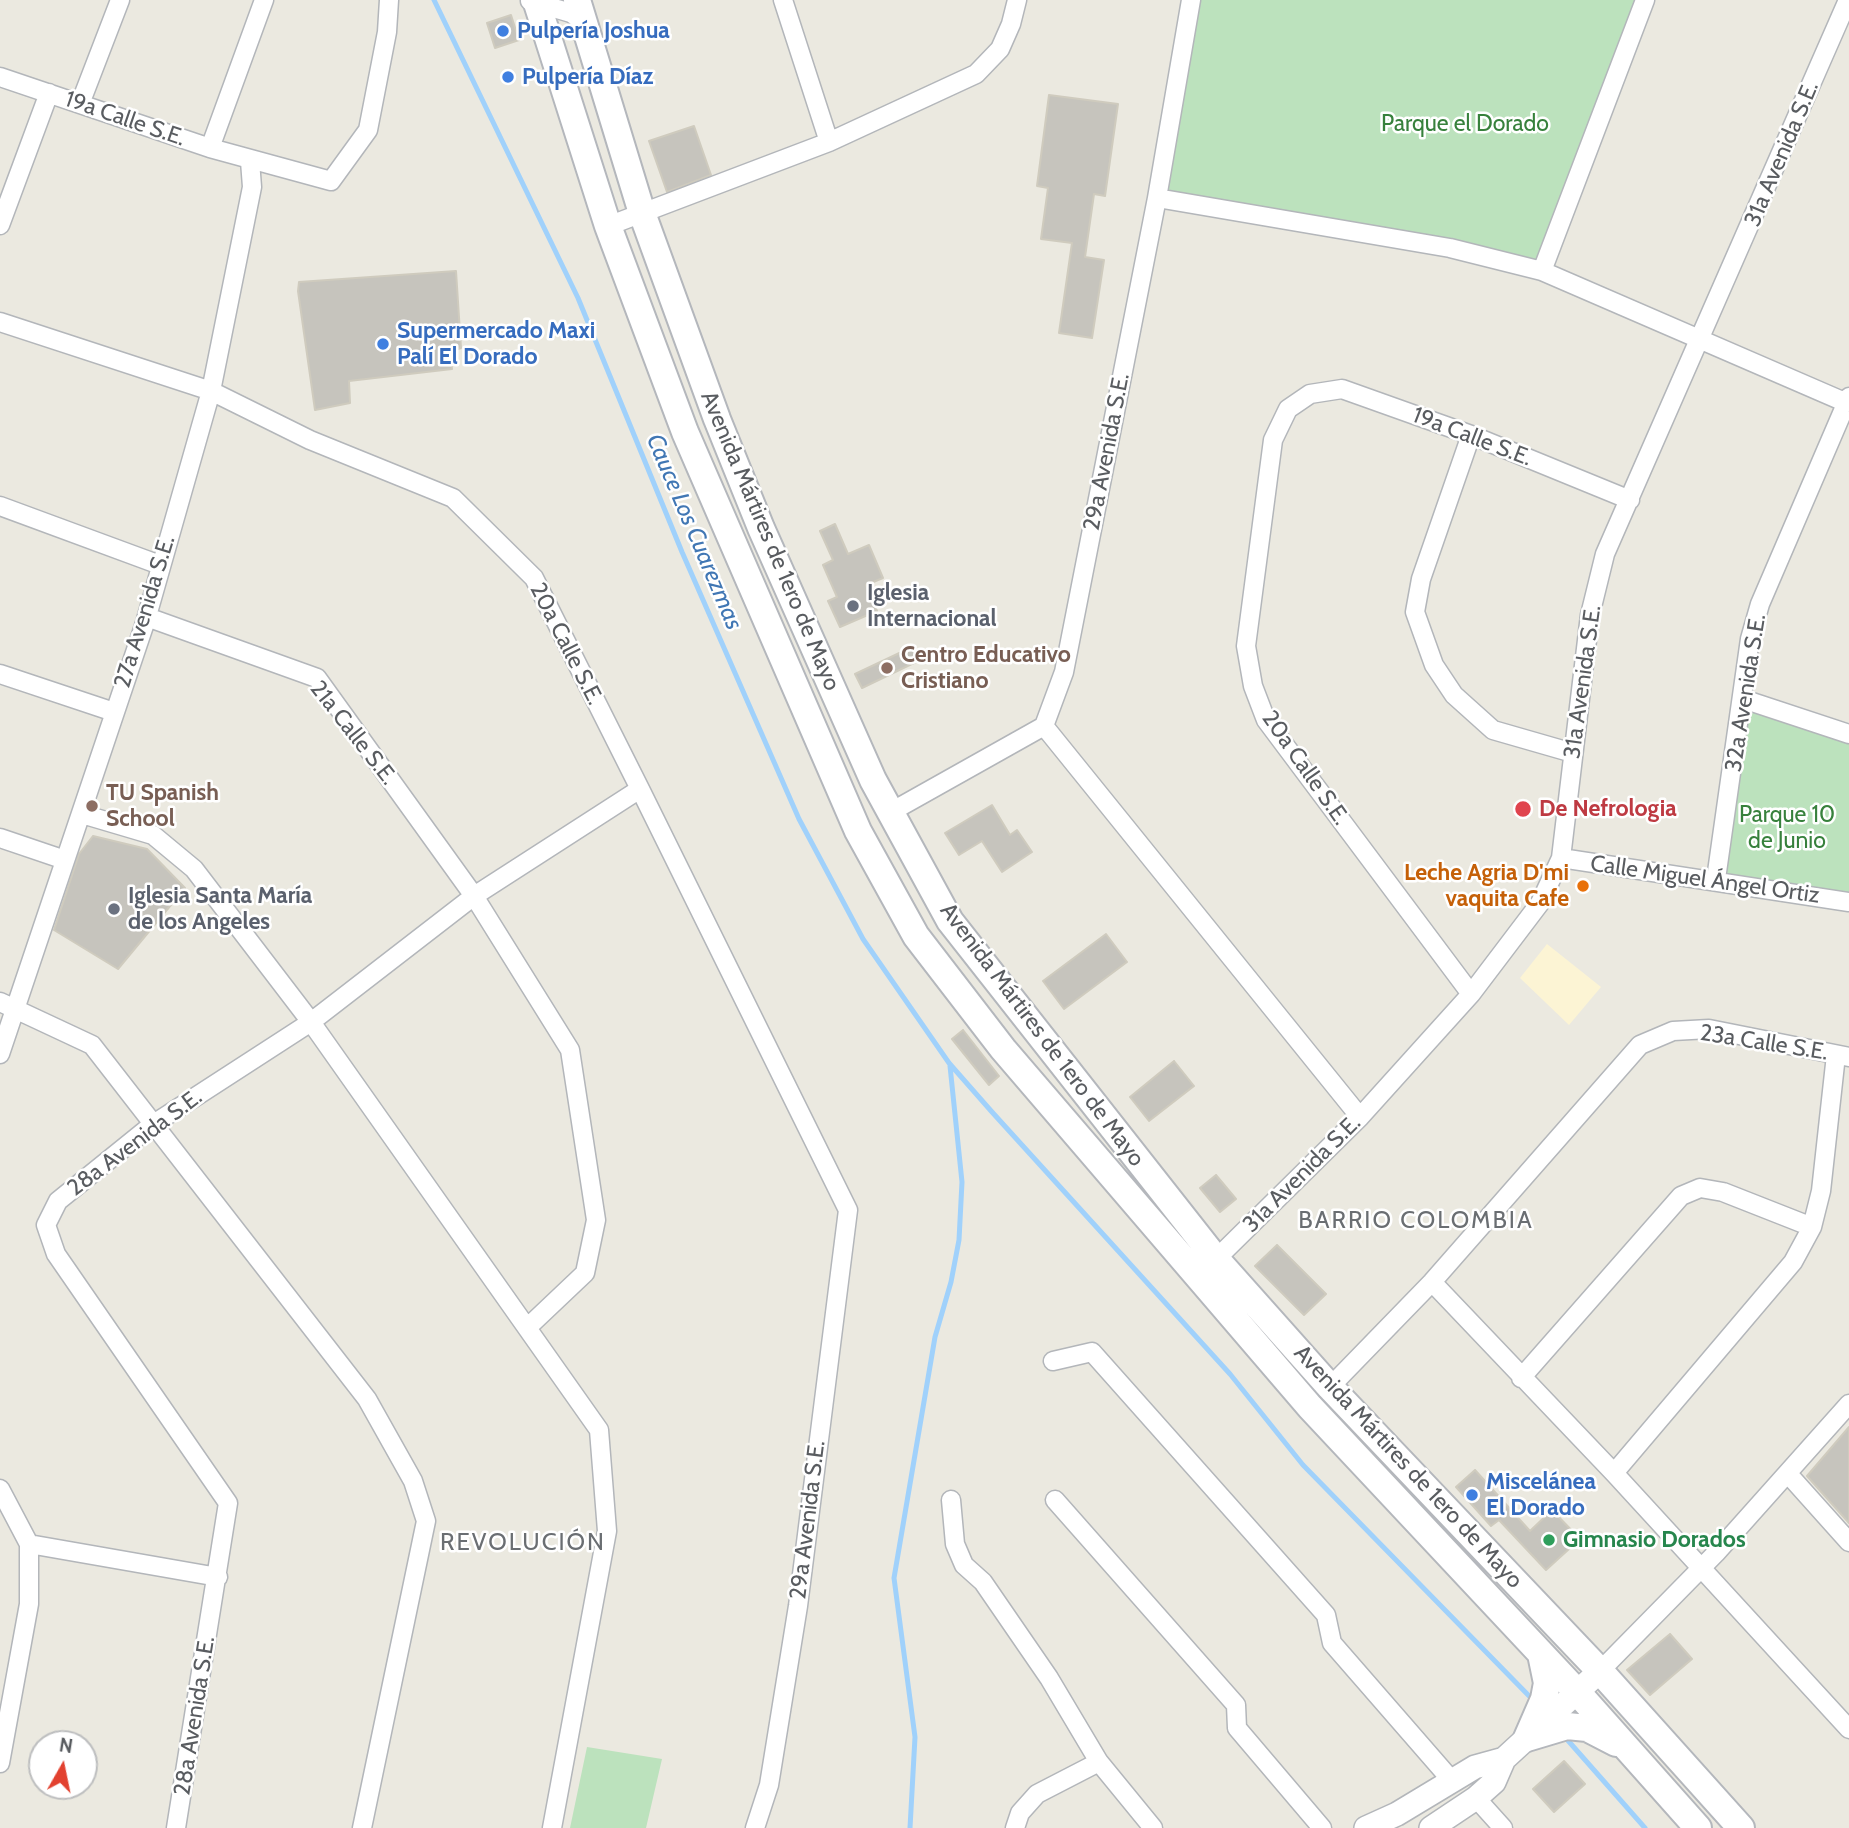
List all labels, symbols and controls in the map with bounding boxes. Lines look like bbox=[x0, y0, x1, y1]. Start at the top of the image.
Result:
place label: Pulpería Joshua bbox=[517, 17, 670, 45]
marker: Pulpería Joshua bbox=[495, 23, 511, 39]
place label: Pulpería Díaz bbox=[522, 63, 653, 91]
marker: Pulpería Díaz bbox=[500, 69, 516, 85]
street label: 31a Avenida S.E. bbox=[1739, 77, 1825, 231]
street label: 19a Calle S.E. bbox=[61, 86, 189, 152]
park label: Parque el Dorado bbox=[1381, 110, 1549, 138]
place label: Supermercado Maxi Palí El Dorado bbox=[397, 317, 595, 371]
marker: Supermercado Maxi Palí El Dorado bbox=[375, 336, 391, 352]
street label: 29a Avenida S.E. bbox=[1078, 371, 1136, 533]
street label: Avenida Mártires de 1ero de Mayo bbox=[694, 387, 846, 695]
street label: 19a Calle S.E. bbox=[1409, 402, 1535, 472]
water label: Cauce Los Cuarezmas bbox=[640, 430, 748, 634]
street label: 27a Avenida S.E. bbox=[109, 533, 181, 691]
street label: 20a Calle S.E. bbox=[524, 578, 608, 710]
place label: Iglesia Internacional bbox=[867, 579, 997, 633]
marker: Iglesia Internacional bbox=[845, 598, 861, 614]
street label: 31a Avenida S.E. bbox=[1559, 603, 1607, 761]
street label: 32a Avenida S.E. bbox=[1720, 612, 1772, 774]
place label: Centro Educativo Cristiano bbox=[901, 641, 1071, 695]
marker: Centro Educativo Cristiano bbox=[879, 660, 895, 676]
street label: 21a Calle S.E. bbox=[304, 675, 402, 791]
street label: 20a Calle S.E. bbox=[1256, 706, 1354, 830]
place label: TU Spanish School bbox=[106, 779, 219, 833]
place label: De Nefrologia bbox=[1539, 795, 1677, 823]
marker: TU Spanish School bbox=[84, 798, 100, 814]
marker: De Nefrologia bbox=[1513, 799, 1533, 819]
park label: Parque 10 de Junio bbox=[1739, 801, 1835, 855]
street label: Calle Miguel Ángel Ortiz bbox=[1589, 850, 1821, 910]
place label: Leche Agria D'mi vaquita Cafe bbox=[1404, 859, 1569, 913]
marker: Leche Agria D'mi vaquita Cafe bbox=[1575, 878, 1591, 894]
place label: Iglesia Santa María de los Angeles bbox=[128, 882, 312, 936]
street label: Avenida Mártires de 1ero de Mayo bbox=[934, 898, 1150, 1172]
marker: Iglesia Santa María de los Angeles bbox=[106, 901, 122, 917]
street label: 23a Calle S.E. bbox=[1698, 1019, 1830, 1067]
street label: 28a Avenida S.E. bbox=[62, 1084, 208, 1202]
street label: 31a Avenida S.E. bbox=[1237, 1109, 1367, 1239]
district label: BARRIO COLOMBIA bbox=[1300, 1207, 1532, 1235]
street label: Avenida Mártires de 1ero de Mayo bbox=[1288, 1340, 1528, 1594]
street label: 29a Avenida S.E. bbox=[785, 1439, 831, 1601]
place label: Miscelánea El Dorado bbox=[1486, 1468, 1596, 1522]
marker: Miscelánea El Dorado bbox=[1464, 1487, 1480, 1503]
place label: Gimnasio Dorados bbox=[1563, 1526, 1746, 1554]
district label: REVOLUCIÓN bbox=[441, 1529, 605, 1557]
marker: Gimnasio Dorados bbox=[1541, 1532, 1557, 1548]
street label: 28a Avenida S.E. bbox=[169, 1634, 221, 1798]
north arrow bbox=[28, 1730, 98, 1800]
text: N bbox=[58, 1733, 74, 1758]

